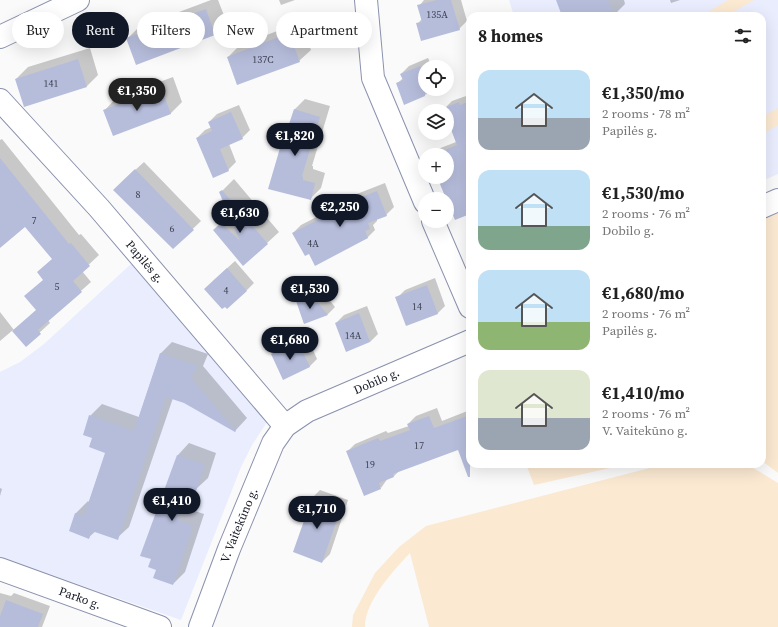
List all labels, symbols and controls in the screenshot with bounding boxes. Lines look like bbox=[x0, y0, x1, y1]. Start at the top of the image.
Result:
house number: 135A bbox=[426, 8, 448, 21]
chip: Buy bbox=[12, 12, 64, 48]
chip: Rent bbox=[72, 12, 129, 48]
chip: Filters bbox=[137, 12, 205, 48]
chip: New bbox=[213, 12, 268, 48]
chip: Apartment bbox=[276, 12, 372, 48]
text: 8 homes bbox=[478, 24, 543, 48]
icon: filters bbox=[732, 25, 754, 47]
house number: 137C bbox=[252, 53, 274, 66]
map controls bbox=[418, 60, 454, 228]
button: locate bbox=[418, 60, 454, 96]
house number: 141 bbox=[44, 77, 59, 90]
pin: €1,350 bbox=[104, 78, 170, 112]
text: €1,350/mo bbox=[602, 81, 684, 105]
text: €1,350 bbox=[117, 82, 157, 99]
icon: home bbox=[510, 86, 558, 134]
button: layers bbox=[418, 104, 454, 140]
text: 2 rooms · 78 m² bbox=[602, 105, 690, 122]
text: Papilės g. bbox=[602, 122, 657, 139]
pin: €1,820 bbox=[262, 123, 328, 157]
text: €1,820 bbox=[275, 127, 315, 144]
button: + bbox=[418, 148, 454, 184]
text: €1,530/mo bbox=[602, 181, 684, 205]
icon: home bbox=[510, 186, 558, 234]
house number: 8 bbox=[136, 188, 141, 201]
button: − bbox=[418, 192, 454, 228]
pin: €2,250 bbox=[307, 194, 373, 228]
text: €2,250 bbox=[320, 198, 360, 215]
pin: €1,630 bbox=[207, 200, 273, 234]
text: €1,630 bbox=[220, 204, 260, 221]
text: 2 rooms · 76 m² bbox=[602, 205, 690, 222]
house number: 7 bbox=[32, 214, 37, 227]
house number: 6 bbox=[170, 222, 175, 235]
text: Dobilo g. bbox=[602, 222, 654, 239]
street label: Papilės g. bbox=[122, 237, 167, 286]
house number: 4A bbox=[307, 237, 319, 250]
pin: €1,530 bbox=[277, 276, 343, 310]
house number: 5 bbox=[55, 280, 60, 293]
text: €1,530 bbox=[290, 280, 330, 297]
text: €1,680/mo bbox=[602, 281, 684, 305]
house number: 4 bbox=[224, 284, 229, 297]
icon: home bbox=[510, 286, 558, 334]
house number: 14 bbox=[412, 300, 422, 313]
text: 2 rooms · 76 m² bbox=[602, 305, 690, 322]
text: Papilės g. bbox=[602, 322, 657, 339]
pin: €1,680 bbox=[257, 327, 323, 361]
house number: 14A bbox=[345, 329, 362, 342]
text: €1,680 bbox=[270, 331, 310, 348]
street label: Dobilo g. bbox=[351, 364, 402, 398]
text: €1,410/mo bbox=[602, 381, 684, 405]
icon: home bbox=[510, 386, 558, 434]
text: 2 rooms · 76 m² bbox=[602, 405, 690, 422]
text: V. Vaitekūno g. bbox=[602, 422, 688, 439]
house number: 17 bbox=[414, 439, 424, 452]
house number: 19 bbox=[365, 458, 375, 471]
street label: V. Vaitekūno g. bbox=[217, 486, 261, 565]
pin: €1,410 bbox=[139, 488, 205, 522]
text: €1,410 bbox=[152, 492, 192, 509]
pin: €1,710 bbox=[284, 496, 350, 530]
text: €1,710 bbox=[297, 500, 337, 517]
street label: Parko g. bbox=[57, 583, 103, 613]

